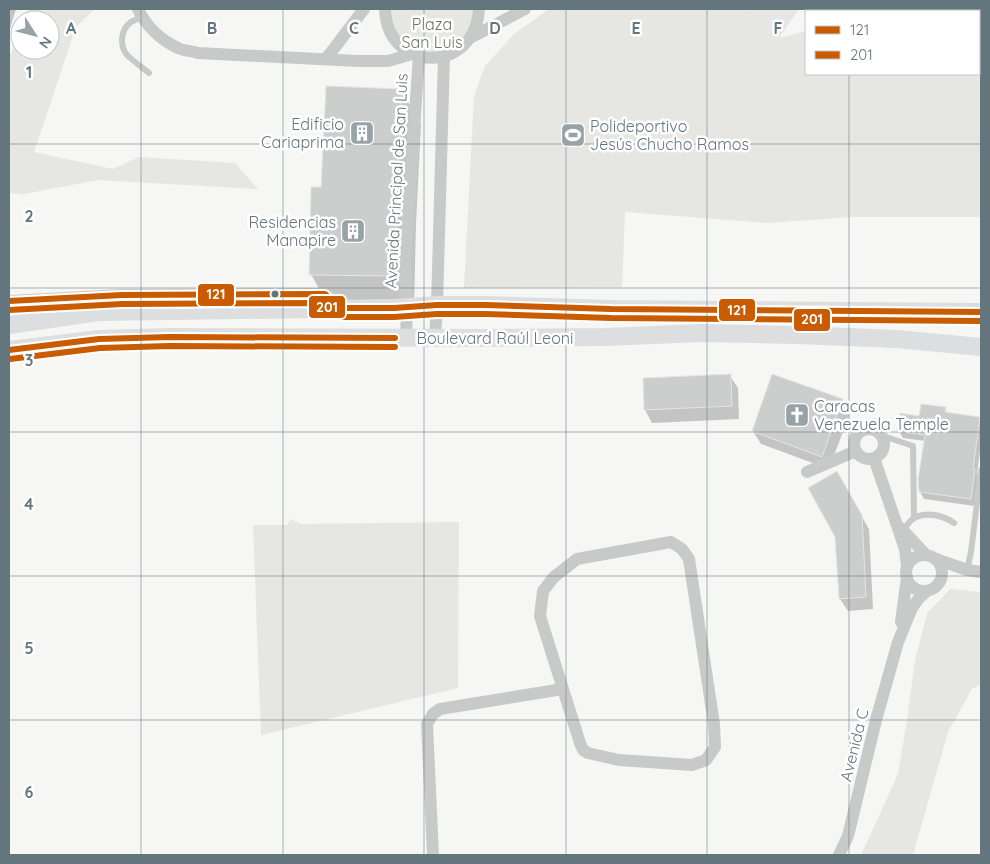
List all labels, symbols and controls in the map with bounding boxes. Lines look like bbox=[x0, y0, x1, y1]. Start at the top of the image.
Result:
north arrow bbox=[10, 10, 60, 60]
legend bbox=[805, 10, 980, 75]
park label: Plaza San Luis bbox=[402, 14, 462, 52]
text: A bbox=[66, 18, 77, 38]
text: B bbox=[207, 18, 217, 38]
text: C bbox=[349, 18, 359, 38]
text: D bbox=[489, 18, 501, 38]
text: E bbox=[631, 18, 641, 38]
text: F bbox=[774, 18, 783, 38]
text: 121 bbox=[850, 20, 869, 39]
text: N bbox=[35, 33, 56, 52]
text: 201 bbox=[850, 45, 873, 64]
text: 1 bbox=[26, 62, 32, 82]
street label: Avenida Principal de San Luis bbox=[380, 73, 412, 289]
place label: Edificio Cariaprima bbox=[261, 114, 344, 152]
place label: Polideportivo Jesús Chucho Ramos bbox=[590, 116, 749, 154]
building icon: Edificio Cariaprima bbox=[349, 120, 375, 146]
sports icon: Polideportivo Jesús Chucho Ramos bbox=[560, 122, 586, 148]
text: 2 bbox=[24, 206, 34, 226]
place label: Residencias Manapire bbox=[248, 212, 336, 250]
building icon: Residencias Manapire bbox=[340, 218, 366, 244]
line badge: 121 bbox=[197, 283, 235, 307]
text: 121 bbox=[207, 285, 225, 303]
unlabelled marker bbox=[270, 289, 280, 299]
line badge: 201 bbox=[308, 295, 346, 319]
text: 201 bbox=[316, 298, 338, 316]
line badge: 121 bbox=[718, 298, 756, 322]
text: 121 bbox=[728, 301, 746, 319]
line badge: 201 bbox=[793, 308, 831, 332]
text: 201 bbox=[801, 310, 823, 328]
street label: Boulevard Raúl Leoni bbox=[416, 328, 574, 348]
text: 3 bbox=[25, 350, 33, 370]
place label: Caracas Venezuela Temple bbox=[814, 396, 949, 434]
church icon: Caracas Venezuela Temple bbox=[784, 402, 810, 428]
text: 4 bbox=[24, 494, 34, 514]
text: 5 bbox=[24, 638, 34, 658]
street label: Avenida C bbox=[835, 707, 873, 783]
text: 6 bbox=[25, 782, 34, 802]

